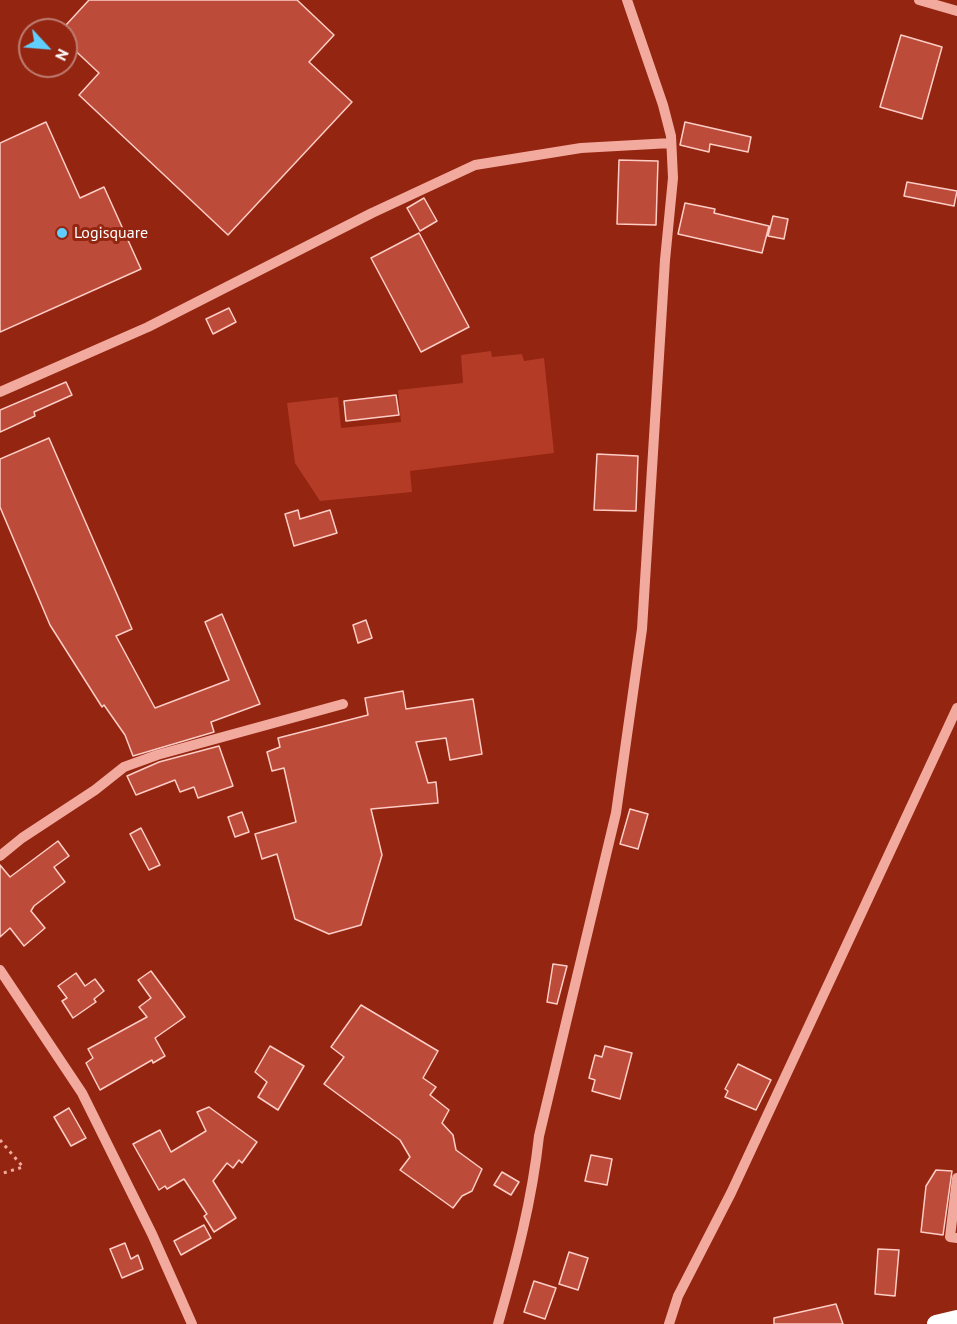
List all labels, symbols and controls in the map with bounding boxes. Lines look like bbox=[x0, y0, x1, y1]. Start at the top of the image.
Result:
north arrow bbox=[18, 18, 78, 78]
text: N bbox=[51, 46, 74, 64]
place label: Logisquare bbox=[74, 223, 148, 243]
marker: Logisquare bbox=[55, 226, 69, 240]

